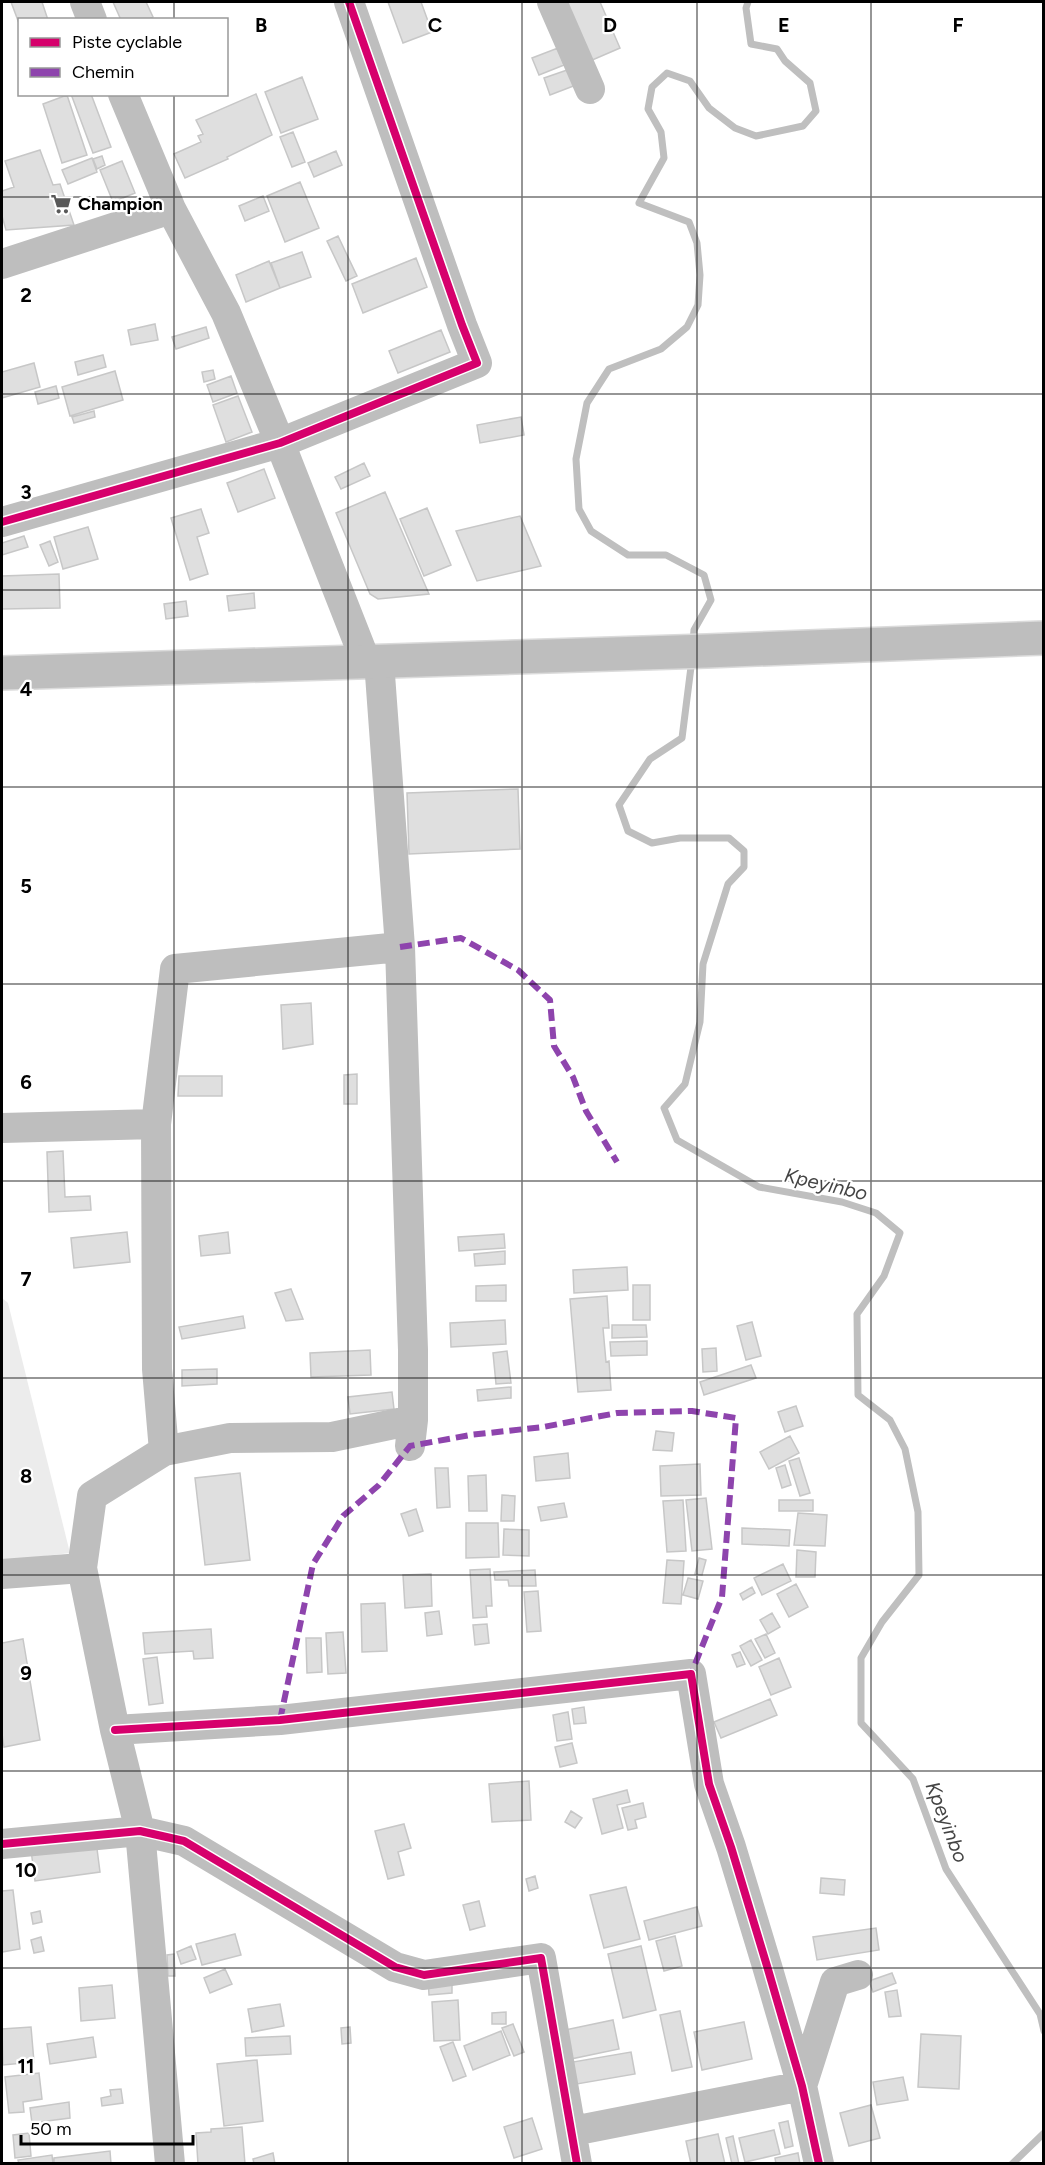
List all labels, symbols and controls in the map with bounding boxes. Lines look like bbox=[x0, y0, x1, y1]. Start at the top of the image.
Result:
text: B bbox=[255, 13, 267, 37]
text: C bbox=[428, 13, 442, 37]
text: D bbox=[603, 13, 617, 37]
text: E bbox=[778, 13, 790, 37]
text: F bbox=[952, 13, 964, 37]
legend bbox=[18, 18, 228, 96]
text: Piste cyclable bbox=[72, 31, 182, 53]
text: Chemin bbox=[72, 61, 134, 83]
supermarket icon: Champion bbox=[49, 192, 73, 216]
place label: Champion bbox=[78, 193, 163, 215]
text: 2 bbox=[20, 283, 32, 307]
text: 3 bbox=[20, 480, 32, 504]
text: 4 bbox=[20, 677, 33, 701]
text: 5 bbox=[20, 874, 32, 898]
text: 6 bbox=[20, 1070, 32, 1094]
water label: Kpeyinbo bbox=[782, 1163, 870, 1205]
text: 7 bbox=[20, 1267, 32, 1291]
text: 8 bbox=[20, 1464, 32, 1488]
text: 9 bbox=[20, 1661, 32, 1685]
water label: Kpeyinbo bbox=[921, 1778, 974, 1866]
text: 10 bbox=[15, 1858, 37, 1882]
text: 11 bbox=[18, 2054, 34, 2078]
scale bar bbox=[21, 2108, 194, 2146]
text: 50 m bbox=[30, 2118, 72, 2140]

